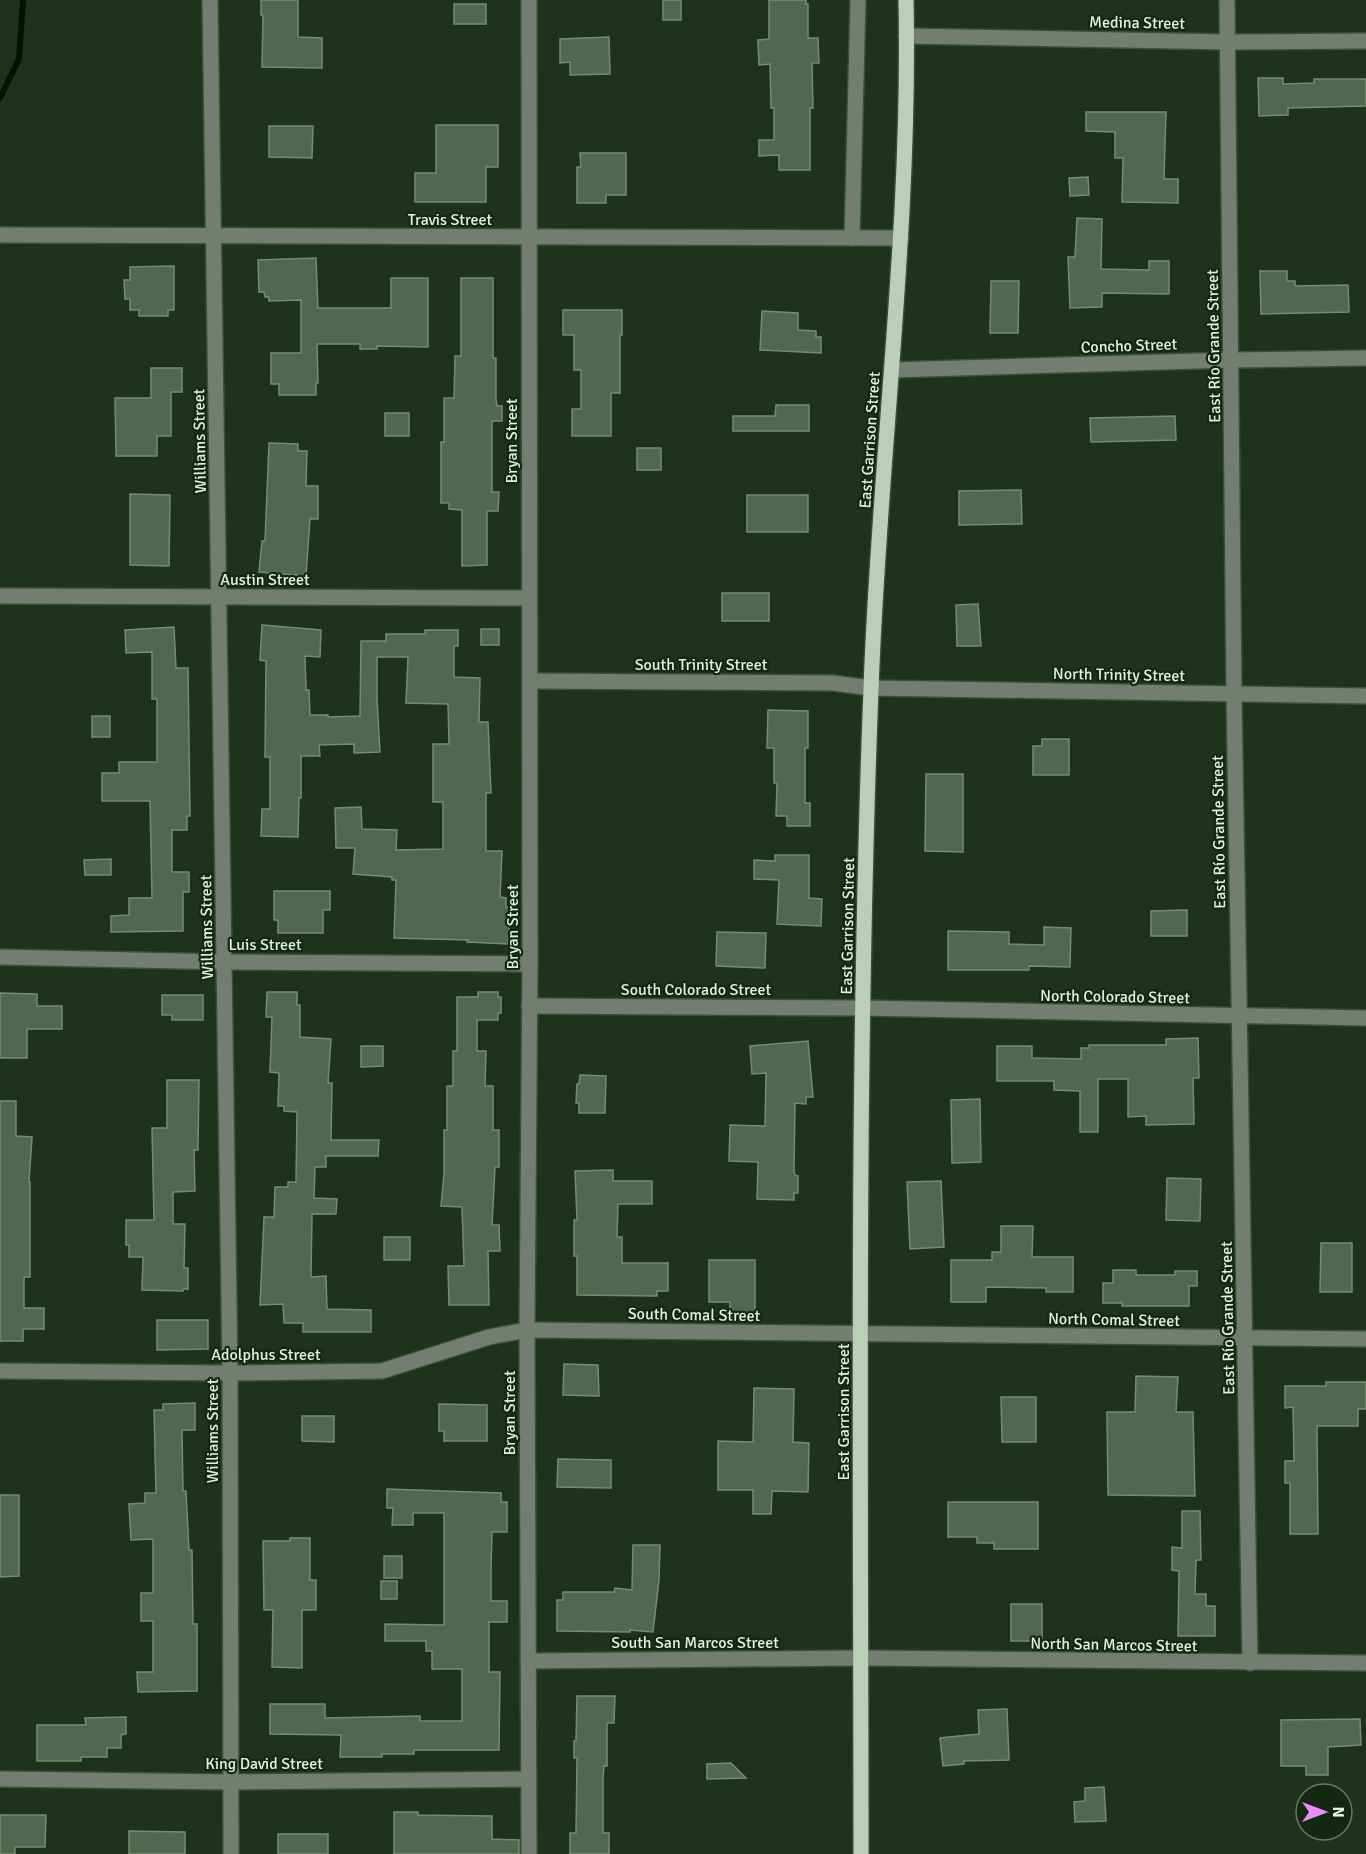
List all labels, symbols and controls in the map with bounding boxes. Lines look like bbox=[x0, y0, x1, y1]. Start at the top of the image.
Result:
street label: Medina Street bbox=[1089, 12, 1185, 34]
street label: Travis Street bbox=[408, 210, 493, 230]
street label: East Río Grande Street bbox=[1203, 269, 1225, 423]
street label: Concho Street bbox=[1081, 334, 1178, 358]
street label: East Garrison Street bbox=[855, 371, 885, 509]
street label: Williams Street bbox=[189, 388, 211, 493]
street label: Bryan Street bbox=[502, 398, 522, 484]
street label: Austin Street bbox=[220, 570, 310, 590]
street label: South Trinity Street bbox=[635, 655, 768, 675]
street label: North Trinity Street bbox=[1053, 664, 1186, 686]
street label: East Río Grande Street bbox=[1208, 755, 1230, 909]
street label: East Garrison Street bbox=[837, 857, 859, 995]
street label: Williams Street bbox=[196, 874, 218, 979]
street label: Bryan Street bbox=[503, 884, 523, 970]
street label: Luis Street bbox=[228, 935, 302, 955]
street label: South Colorado Street bbox=[621, 980, 772, 1000]
street label: North Colorado Street bbox=[1040, 986, 1190, 1008]
street label: East Río Grande Street bbox=[1217, 1241, 1239, 1395]
street label: South Comal Street bbox=[628, 1304, 761, 1326]
street label: North Comal Street bbox=[1048, 1309, 1180, 1331]
street label: East Garrison Street bbox=[834, 1343, 854, 1481]
street label: Adolphus Street bbox=[211, 1345, 321, 1365]
street label: Bryan Street bbox=[500, 1370, 520, 1456]
street label: Williams Street bbox=[203, 1378, 223, 1483]
street label: South San Marcos Street bbox=[611, 1633, 779, 1653]
street label: North San Marcos Street bbox=[1030, 1634, 1198, 1656]
street label: King David Street bbox=[205, 1754, 323, 1774]
north arrow bbox=[1294, 1782, 1354, 1842]
text: N bbox=[1328, 1806, 1348, 1818]

